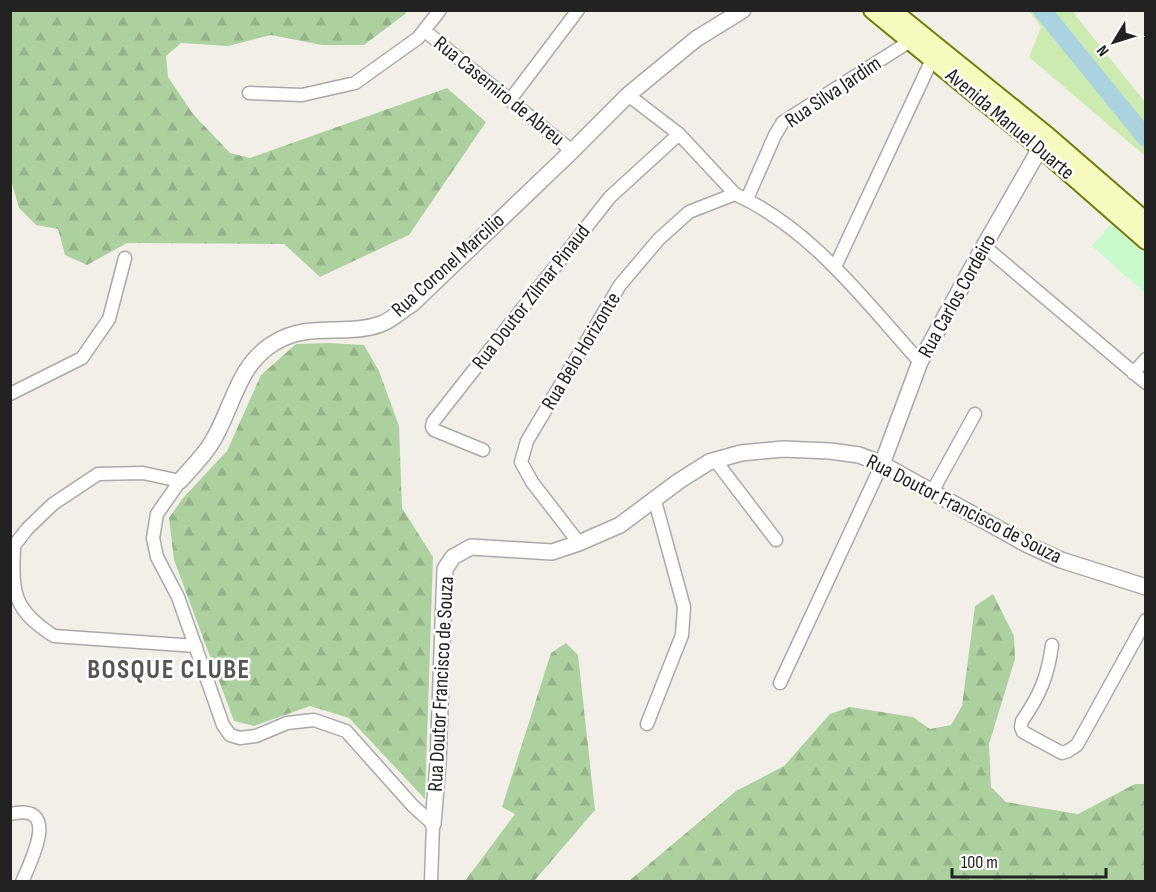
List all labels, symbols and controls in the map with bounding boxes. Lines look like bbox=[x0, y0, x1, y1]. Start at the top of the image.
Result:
north arrow bbox=[1084, 12, 1144, 72]
street label: Rua Casemiro de Abreu bbox=[429, 31, 569, 151]
text: N bbox=[1093, 41, 1113, 60]
street label: Rua Silva Jardim bbox=[780, 51, 886, 133]
street label: Avenida Manuel Duarte bbox=[940, 62, 1079, 185]
street label: Rua Coronel Marcilio bbox=[386, 208, 510, 322]
street label: Rua Doutor Zilmar Pinaud bbox=[467, 220, 595, 374]
street label: Rua Carlos Cordeiro bbox=[913, 230, 1001, 362]
street label: Rua Belo Horizonte bbox=[536, 288, 626, 414]
street label: Rua Doutor Francisco de Souza bbox=[862, 449, 1066, 569]
street label: Rua Doutor Francisco de Souza bbox=[423, 576, 459, 792]
district label: BOSQUE CLUBE bbox=[87, 654, 251, 686]
scale bar bbox=[952, 841, 1106, 879]
text: 100 m bbox=[961, 852, 998, 873]

